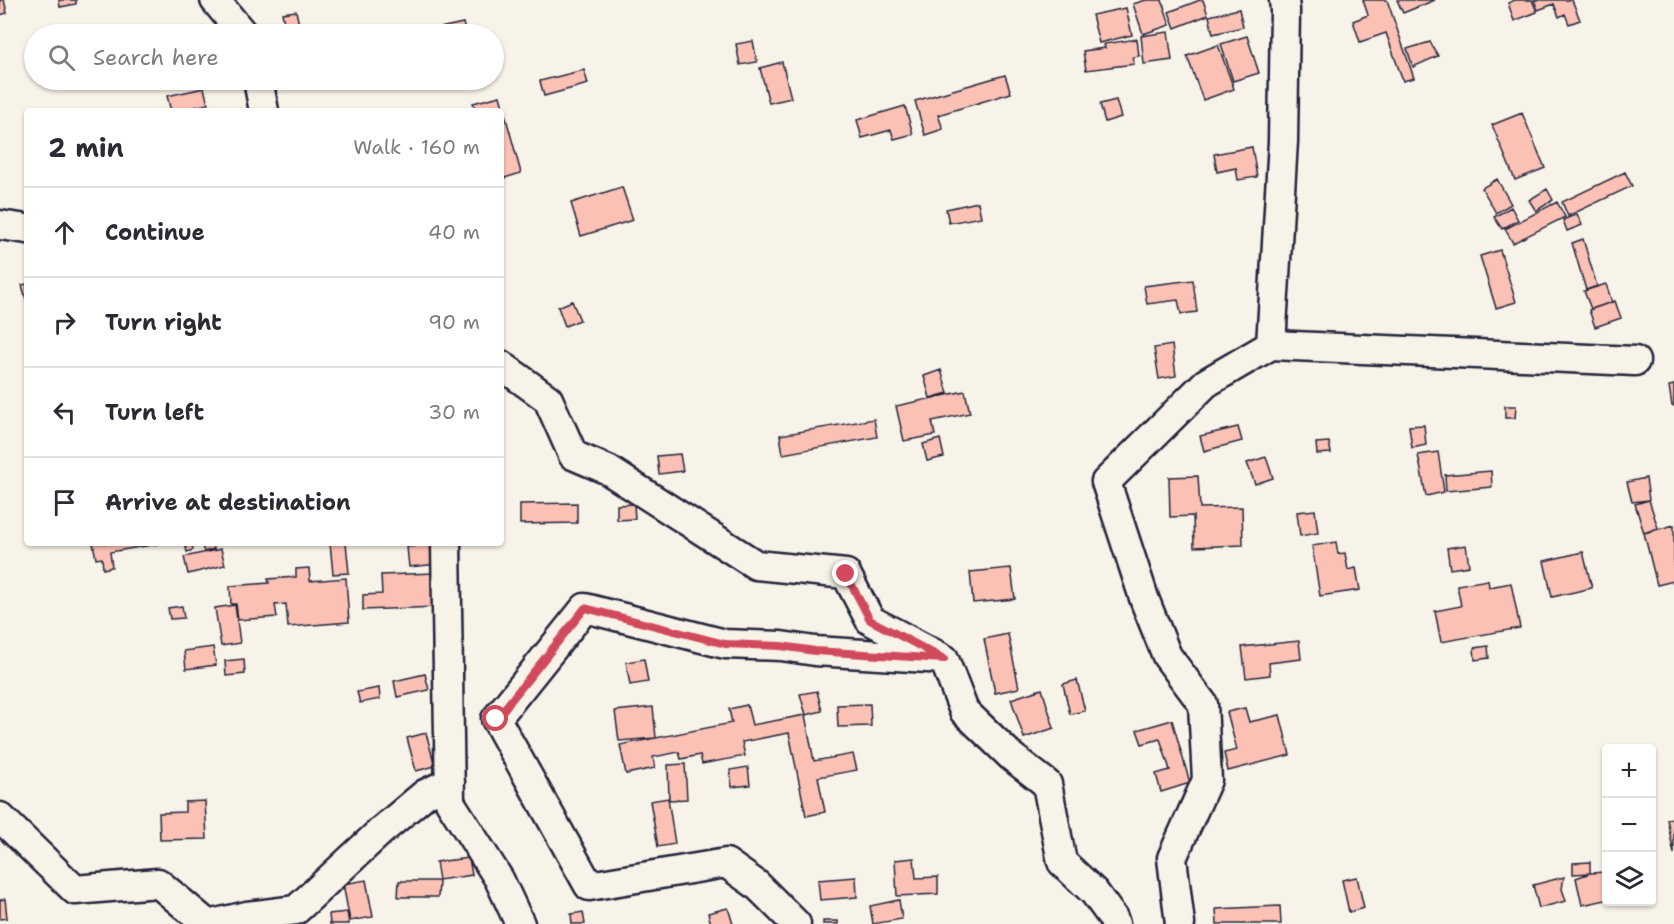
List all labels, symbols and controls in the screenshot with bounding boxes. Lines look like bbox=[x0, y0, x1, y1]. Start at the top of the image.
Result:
search box bbox=[24, 24, 504, 90]
icon: search bbox=[45, 41, 78, 74]
text: Search here bbox=[93, 43, 219, 72]
text: 2 min bbox=[48, 130, 124, 165]
text: Walk · 160 m bbox=[353, 134, 480, 160]
icon: ahead bbox=[48, 216, 81, 249]
text: Continue bbox=[105, 218, 205, 247]
text: 40 m bbox=[428, 219, 480, 245]
icon: right bbox=[48, 306, 81, 339]
text: Turn right bbox=[105, 308, 222, 337]
text: 90 m bbox=[428, 309, 480, 335]
icon: left bbox=[48, 396, 81, 429]
text: Turn left bbox=[105, 398, 204, 427]
text: 30 m bbox=[428, 399, 480, 425]
icon: arrive bbox=[48, 486, 81, 519]
text: Arrive at destination bbox=[105, 488, 351, 517]
route end bbox=[832, 560, 858, 586]
route start bbox=[482, 705, 508, 731]
map controls bbox=[1602, 744, 1656, 906]
button: + bbox=[1602, 744, 1656, 798]
button: − bbox=[1602, 798, 1656, 852]
button: layers bbox=[1602, 852, 1656, 906]

